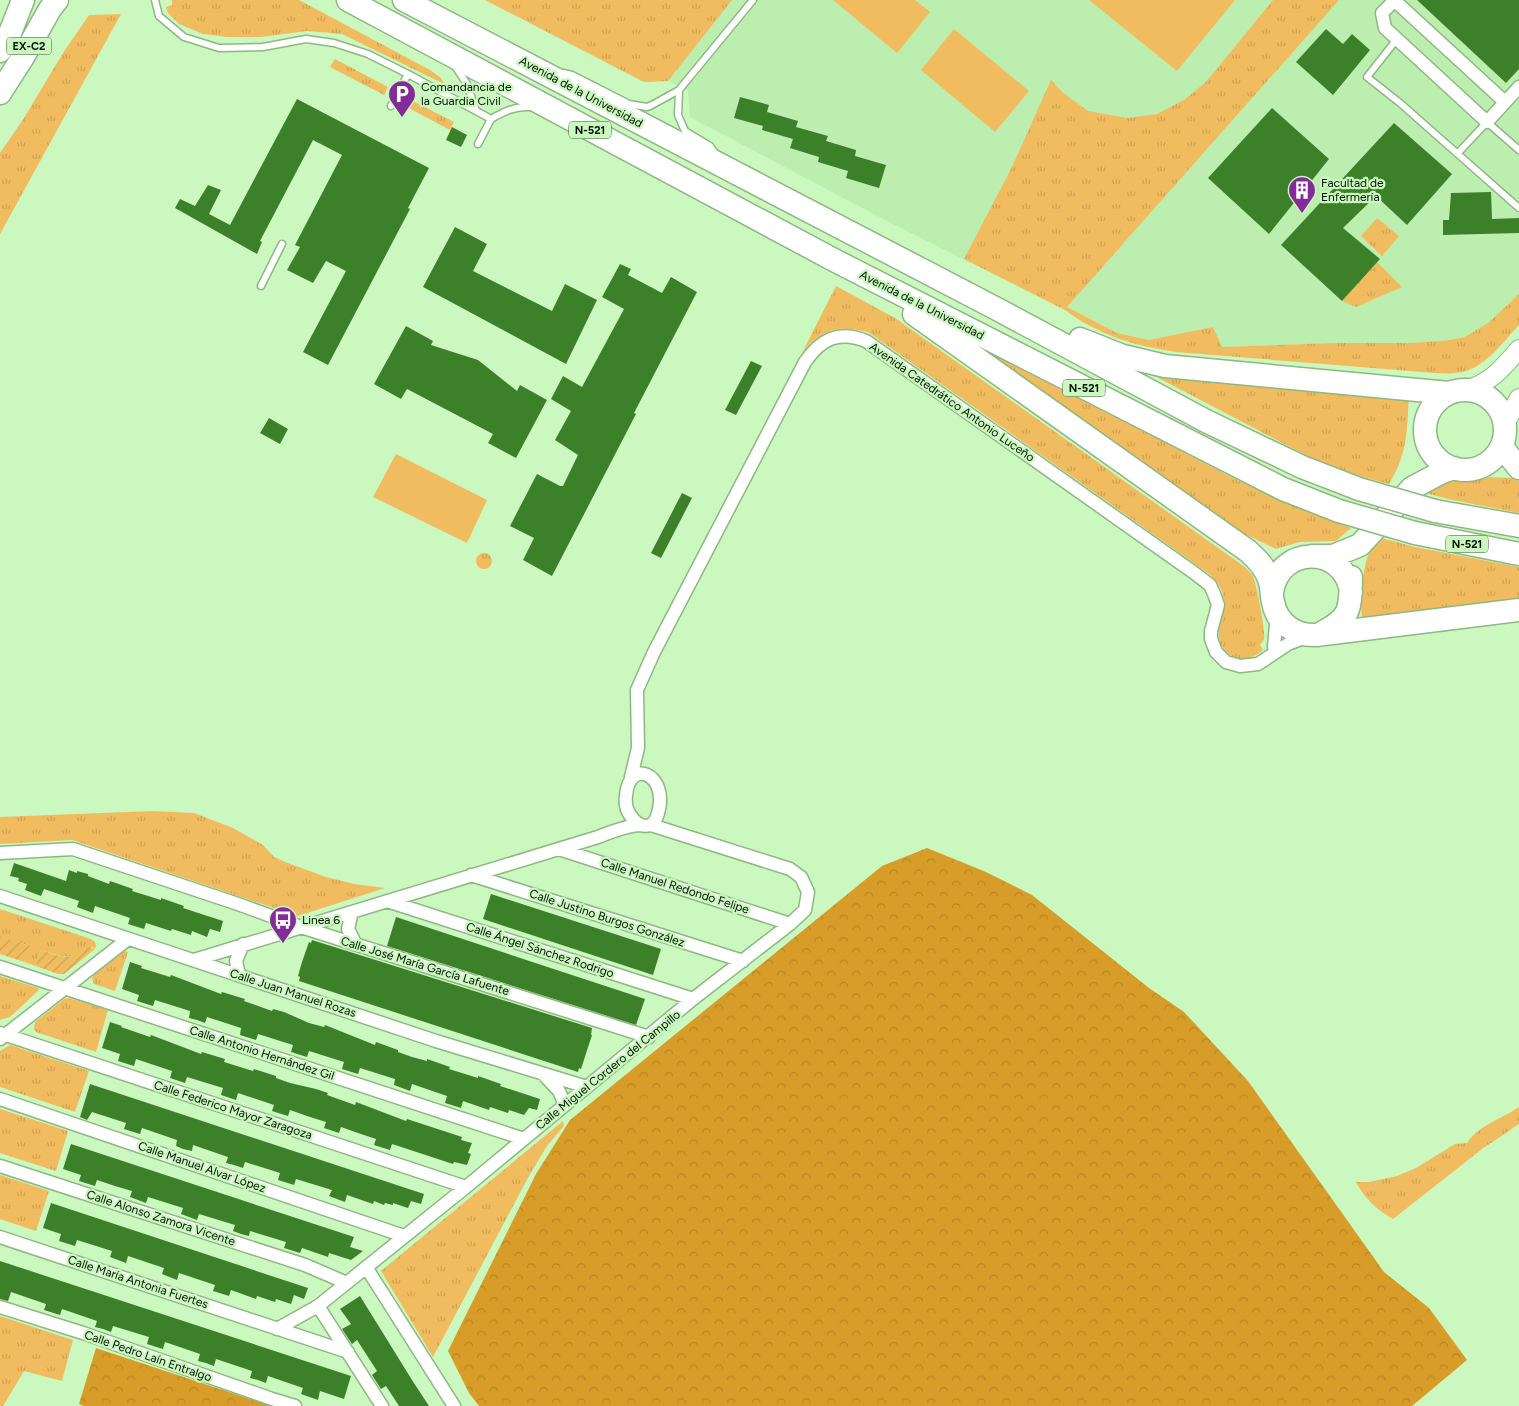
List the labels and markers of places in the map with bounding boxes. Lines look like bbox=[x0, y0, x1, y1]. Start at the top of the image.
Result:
parking icon: Comandancia de la Guardia Civil bbox=[387, 79, 417, 118]
place label: Comandancia de la Guardia Civil bbox=[421, 80, 512, 108]
building icon: Facultad de Enfermería bbox=[1287, 175, 1317, 214]
place label: Facultad de Enfermería bbox=[1321, 176, 1384, 204]
bus stop icon: Linea 6 bbox=[268, 905, 298, 944]
place label: Linea 6 bbox=[302, 913, 340, 927]

